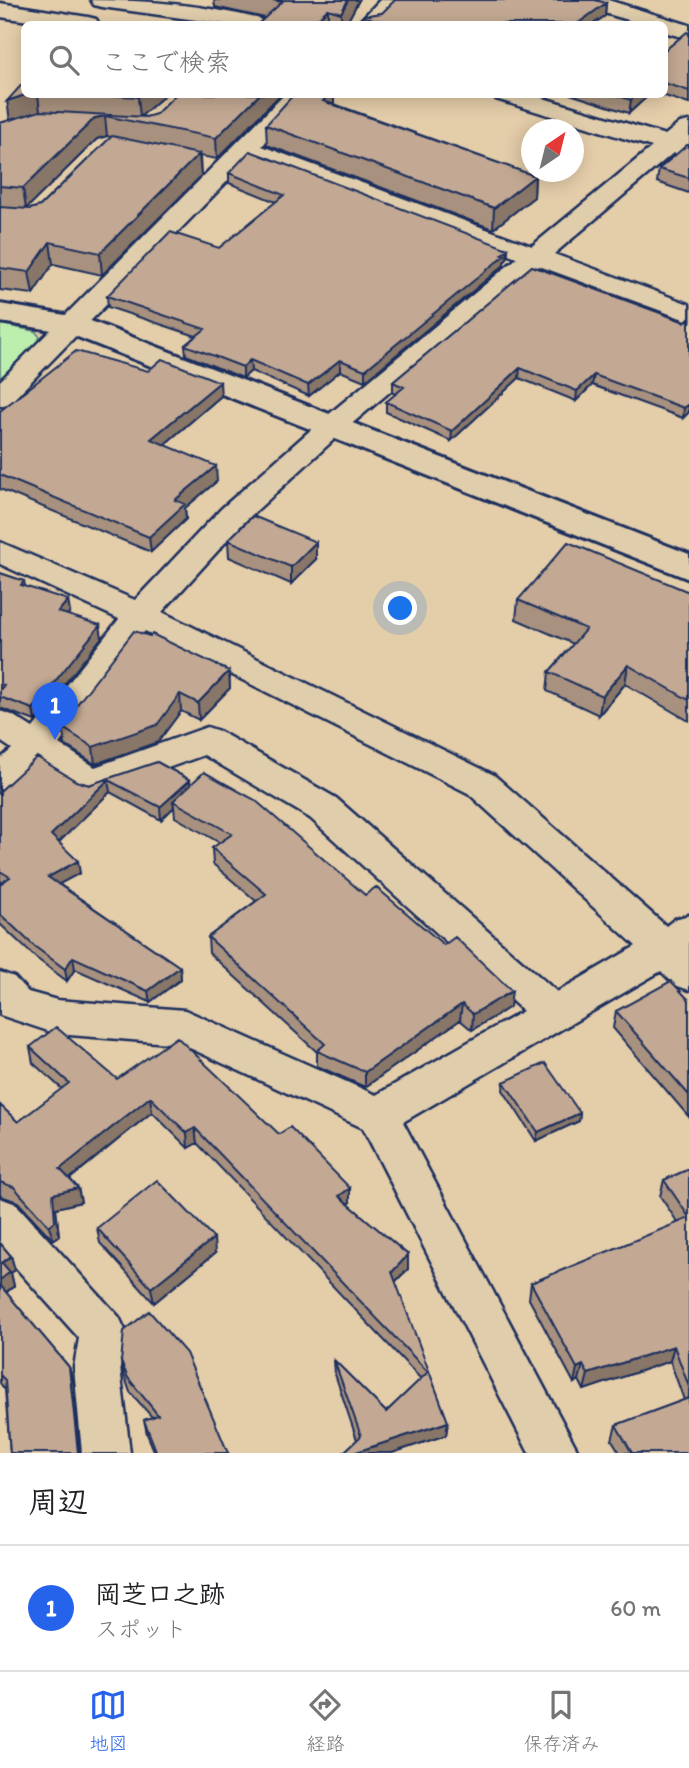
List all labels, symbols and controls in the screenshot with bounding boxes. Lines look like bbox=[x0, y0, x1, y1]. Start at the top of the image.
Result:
search box bbox=[21, 21, 668, 98]
icon: search bbox=[45, 41, 83, 79]
text: ここで検索 bbox=[101, 46, 231, 78]
north arrow bbox=[521, 119, 584, 182]
your location bbox=[383, 591, 417, 625]
pin: 1 bbox=[32, 682, 78, 740]
text: 周辺 bbox=[28, 1483, 88, 1520]
text: 岡芝口之跡 bbox=[95, 1578, 225, 1610]
text: 1 bbox=[46, 1594, 56, 1622]
text: 60 m bbox=[610, 1594, 661, 1622]
text: スポット bbox=[95, 1615, 187, 1643]
tab: 地図 bbox=[89, 1686, 128, 1755]
tab: 経路 bbox=[306, 1686, 345, 1755]
tab: 保存済み bbox=[523, 1686, 600, 1755]

